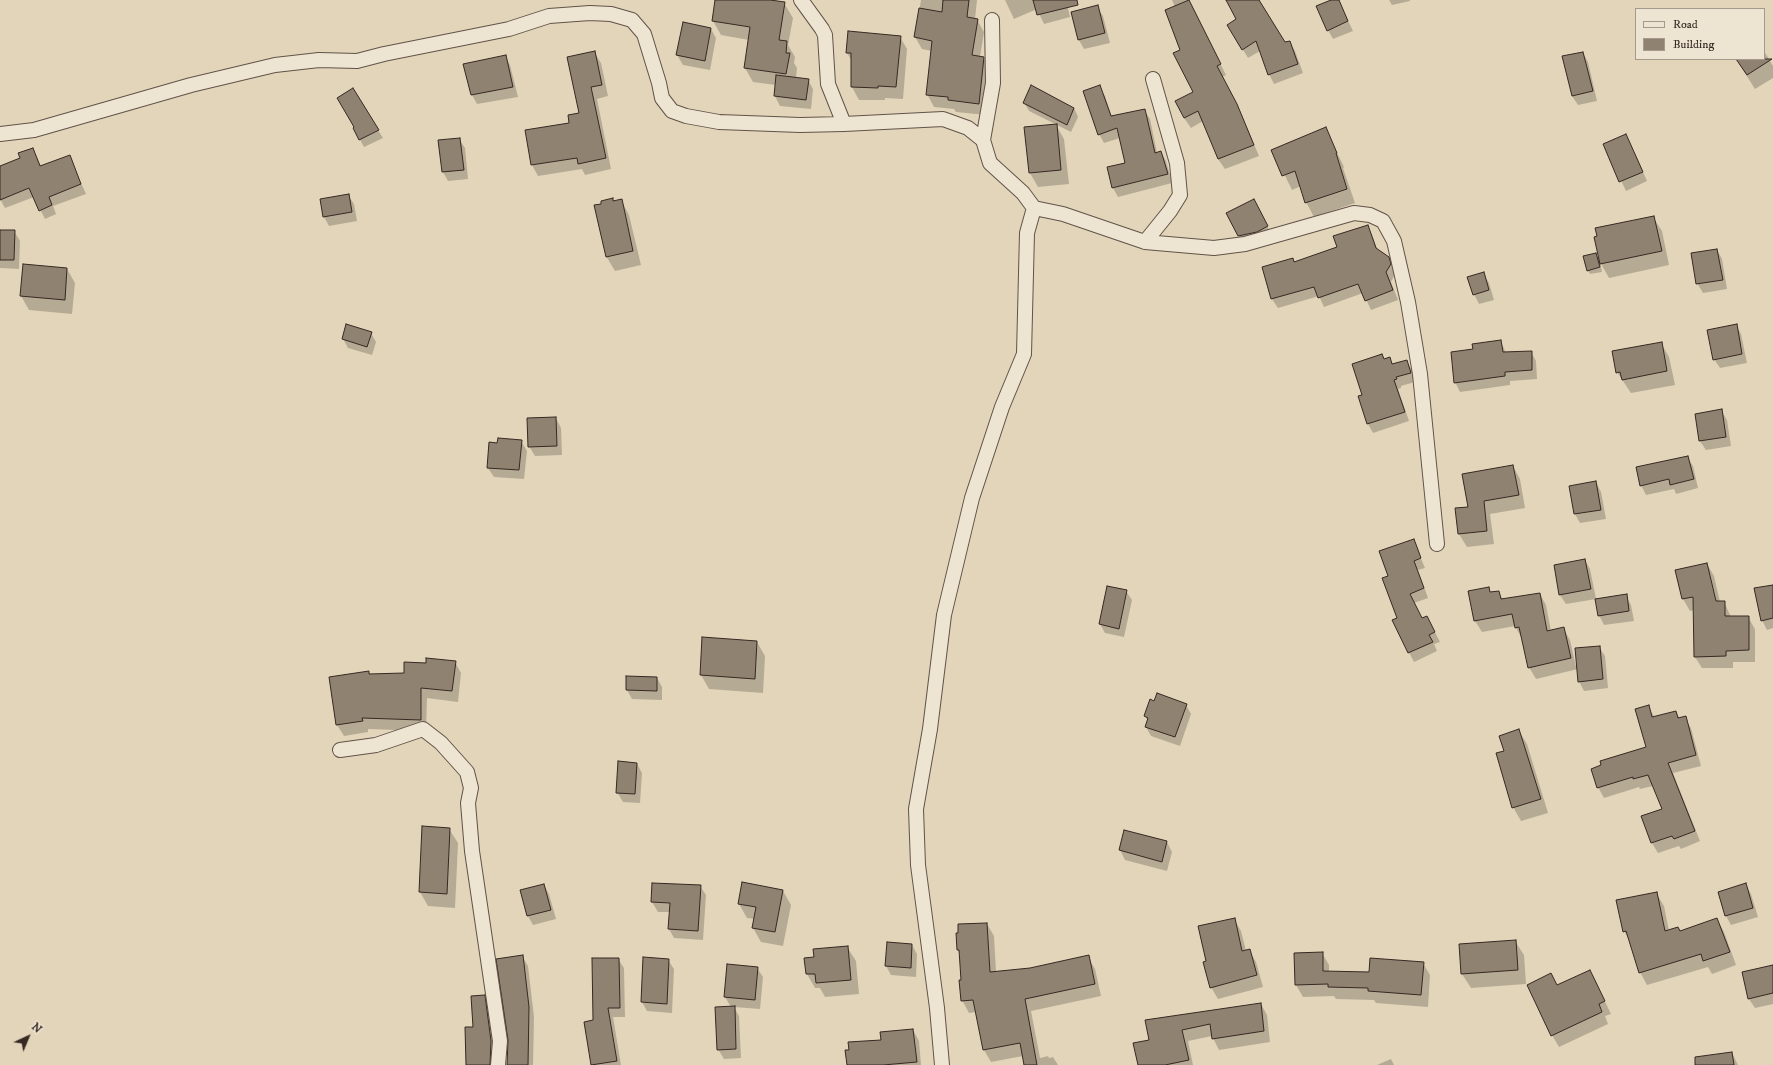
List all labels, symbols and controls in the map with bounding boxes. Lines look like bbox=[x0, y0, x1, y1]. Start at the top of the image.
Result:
legend bbox=[1635, 8, 1765, 60]
text: Road bbox=[1673, 17, 1698, 32]
text: Building bbox=[1673, 37, 1714, 52]
north arrow bbox=[8, 1017, 48, 1057]
text: N bbox=[28, 1020, 44, 1037]

